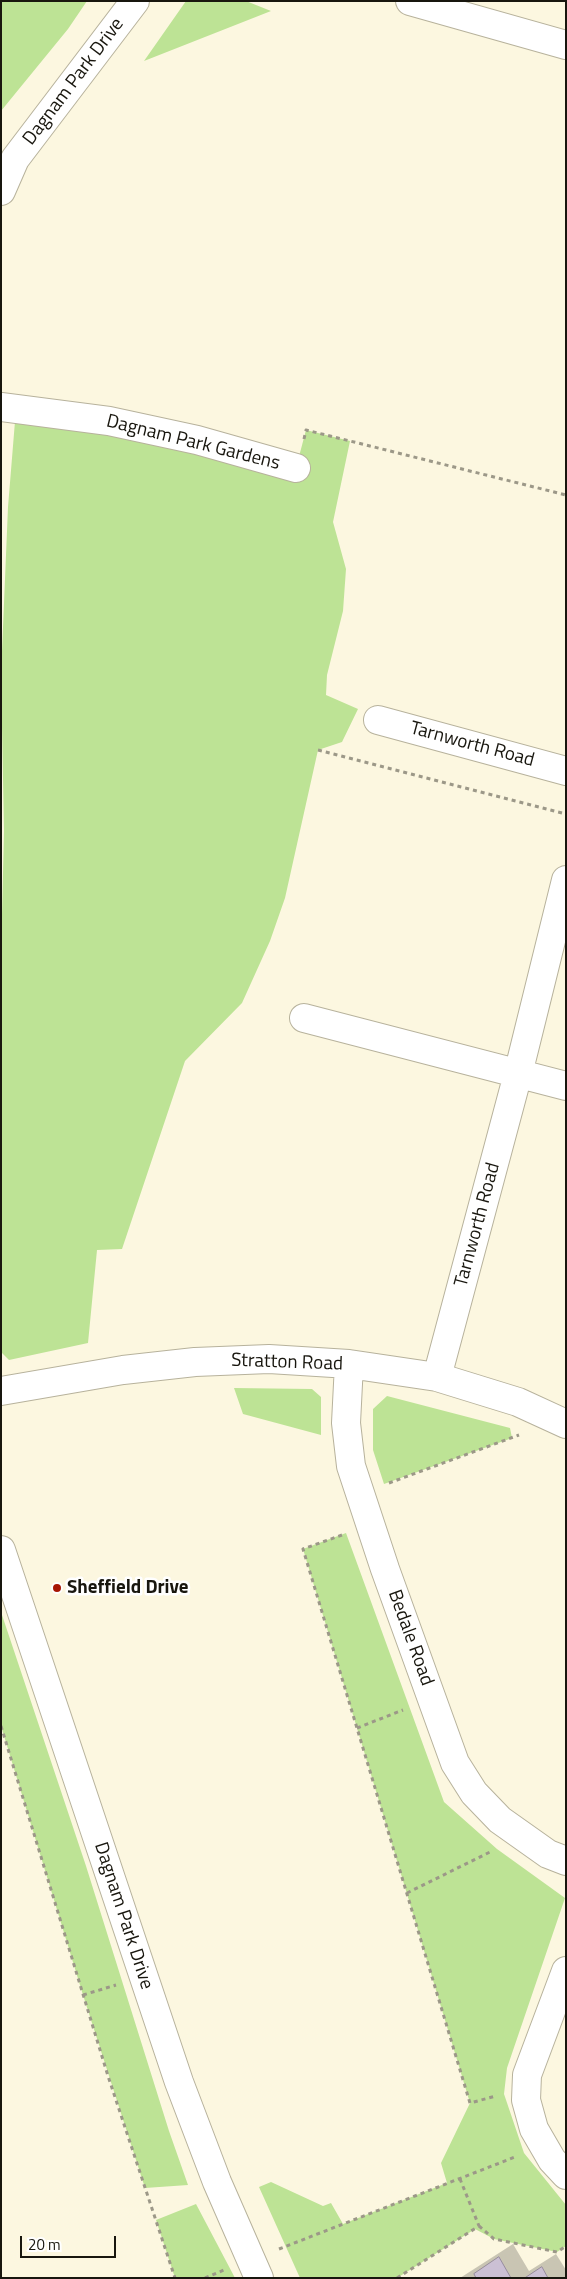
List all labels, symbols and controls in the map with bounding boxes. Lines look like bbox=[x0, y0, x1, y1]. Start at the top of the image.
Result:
street label: Dagnam Park Drive bbox=[19, 14, 129, 150]
street label: Dagnam Park Gardens bbox=[104, 410, 282, 476]
street label: Tarnworth Road bbox=[407, 717, 537, 773]
street label: Tarnworth Road bbox=[450, 1160, 506, 1290]
street label: Stratton Road bbox=[231, 1350, 343, 1376]
place label: Sheffield Drive bbox=[67, 1577, 189, 1599]
marker: Sheffield Drive bbox=[51, 1582, 63, 1594]
street label: Bedale Road bbox=[382, 1587, 438, 1689]
street label: Dagnam Park Drive bbox=[88, 1840, 158, 1992]
scale bar bbox=[22, 2226, 119, 2258]
text: 20 m bbox=[28, 2233, 61, 2256]

